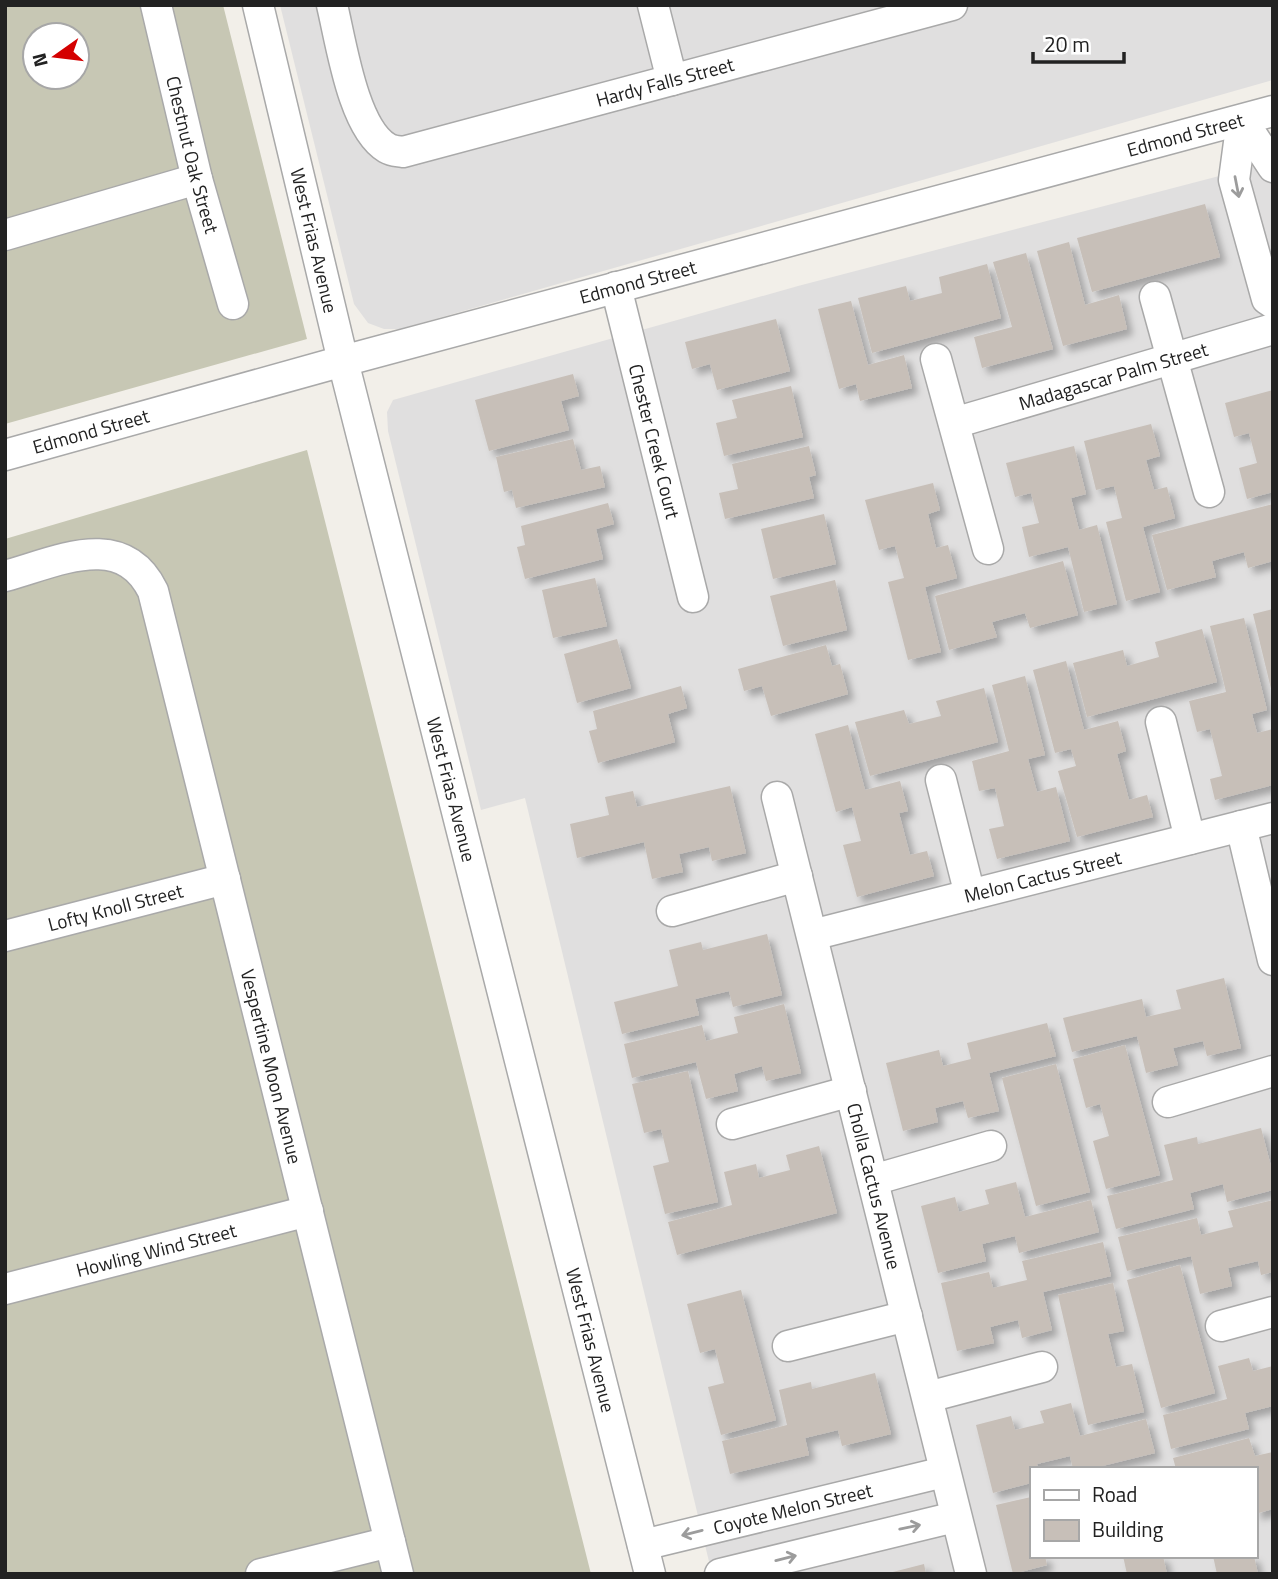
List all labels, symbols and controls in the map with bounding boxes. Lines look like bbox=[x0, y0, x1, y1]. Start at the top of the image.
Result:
north arrow bbox=[21, 21, 91, 91]
scale bar bbox=[1033, 21, 1124, 65]
text: 20 m bbox=[1044, 28, 1090, 60]
street label: Hardy Falls Street bbox=[592, 49, 737, 114]
text: N bbox=[23, 50, 55, 70]
street label: Chestnut Oak Street bbox=[159, 73, 227, 237]
street label: Edmond Street bbox=[1124, 104, 1247, 164]
street label: West Frias Avenue bbox=[283, 165, 346, 316]
one-way arrow bbox=[1231, 175, 1244, 198]
street label: Edmond Street bbox=[576, 252, 700, 311]
street label: Madagascar Palm Street bbox=[1015, 334, 1212, 417]
street label: Chester Creek Court bbox=[622, 361, 688, 522]
street label: Edmond Street bbox=[29, 401, 153, 461]
street label: West Frias Avenue bbox=[420, 714, 484, 865]
street label: Melon Cactus Street bbox=[961, 842, 1125, 910]
street label: Lofty Knoll Street bbox=[45, 875, 186, 938]
street label: Vespertine Moon Avenue bbox=[234, 966, 310, 1167]
street label: Cholla Cactus Avenue bbox=[840, 1100, 909, 1272]
street label: Howling Wind Street bbox=[73, 1215, 239, 1284]
street label: West Frias Avenue bbox=[559, 1265, 624, 1415]
legend bbox=[1030, 1467, 1257, 1558]
street label: Coyote Melon Street bbox=[710, 1475, 875, 1541]
text: Road bbox=[1092, 1478, 1137, 1510]
text: Building bbox=[1092, 1513, 1164, 1545]
one-way arrow bbox=[898, 1520, 921, 1534]
one-way arrow bbox=[681, 1527, 704, 1540]
one-way arrow bbox=[775, 1550, 797, 1563]

